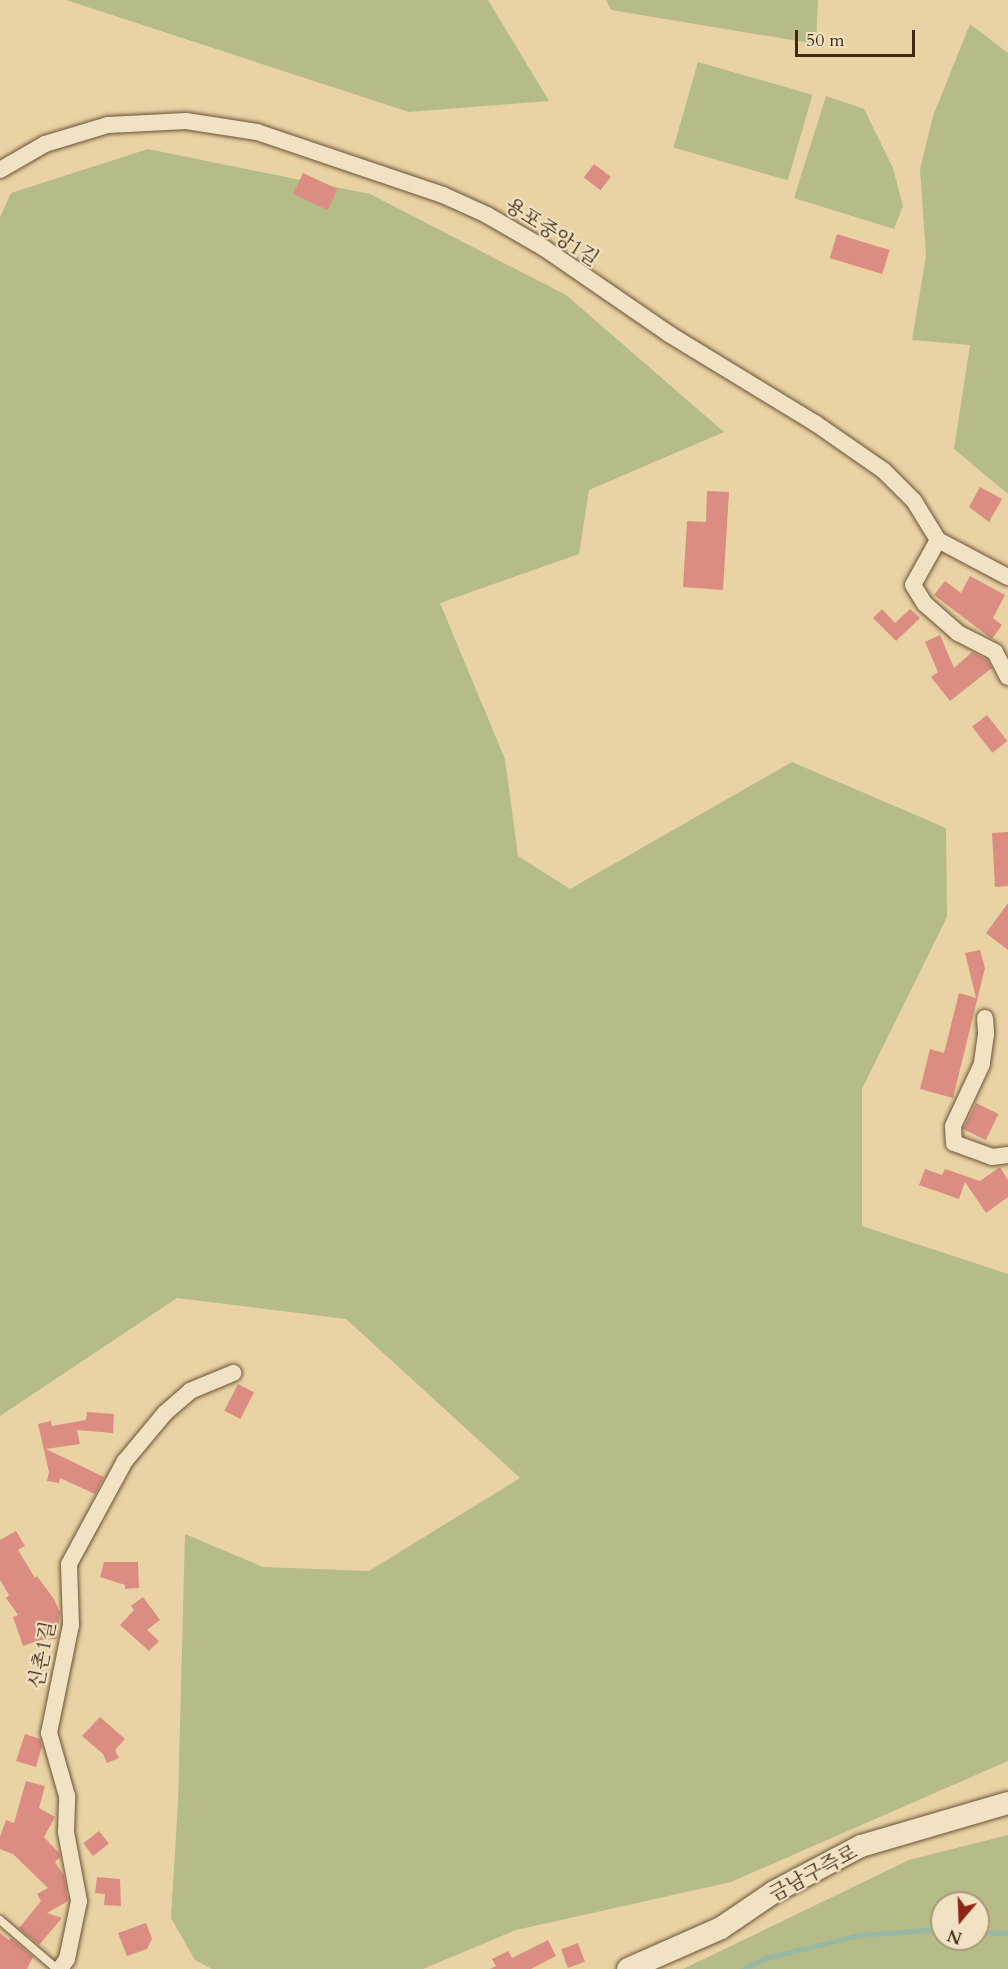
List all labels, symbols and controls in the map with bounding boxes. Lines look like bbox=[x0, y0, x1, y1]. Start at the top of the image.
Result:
scale bar bbox=[798, 18, 918, 56]
text: 50 m bbox=[806, 28, 845, 53]
street label: 용포중앙1길 bbox=[501, 193, 603, 271]
street label: 신촌1길 bbox=[24, 1619, 60, 1691]
street label: 금남구즉로 bbox=[765, 1840, 861, 1906]
north arrow bbox=[930, 1891, 990, 1951]
text: N bbox=[945, 1923, 965, 1949]

